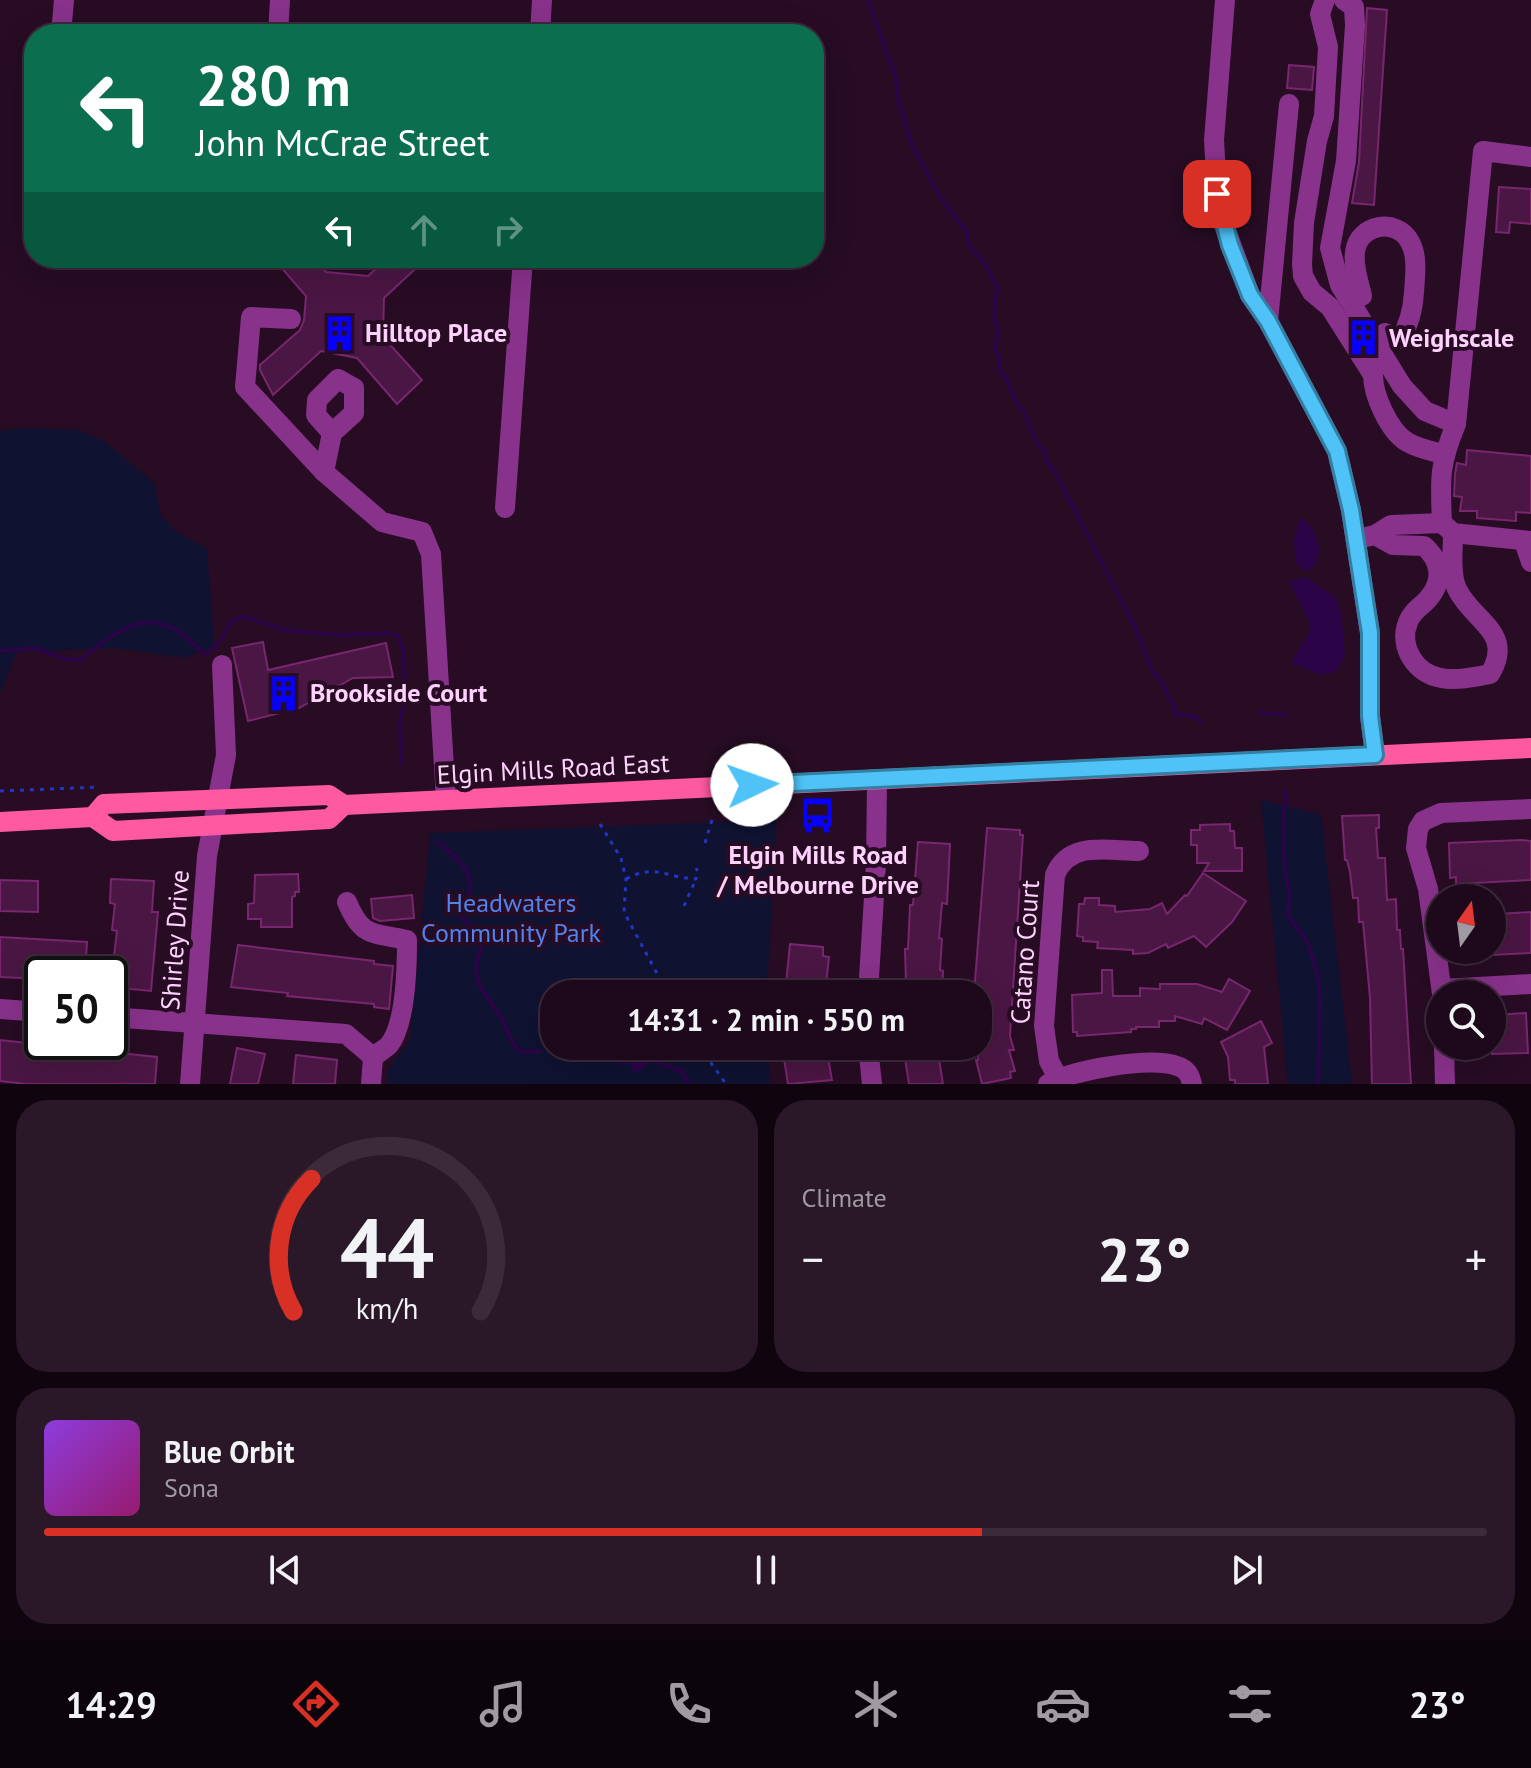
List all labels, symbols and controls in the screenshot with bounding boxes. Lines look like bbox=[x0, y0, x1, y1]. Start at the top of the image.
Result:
text: 280 m bbox=[196, 49, 351, 121]
icon: left bbox=[64, 56, 168, 160]
text: John McCrae Street bbox=[196, 119, 489, 166]
pin bbox=[1183, 160, 1251, 228]
icon: arrive bbox=[1195, 172, 1239, 216]
icon: left bbox=[318, 208, 362, 252]
icon: ahead bbox=[402, 208, 446, 252]
icon: right bbox=[486, 208, 530, 252]
building icon: Hilltop Place bbox=[320, 314, 358, 352]
place label: Hilltop Place bbox=[365, 316, 507, 349]
building icon: Weighscale bbox=[1344, 319, 1382, 357]
place label: Weighscale bbox=[1389, 321, 1514, 354]
building icon: Brookside Court bbox=[265, 674, 303, 712]
place label: Brookside Court bbox=[310, 676, 487, 709]
position arrow bbox=[710, 743, 794, 827]
street label: Elgin Mills Road East bbox=[436, 746, 670, 791]
bus stop icon: Elgin Mills Road / Melbourne Drive bbox=[799, 797, 837, 835]
place label: Elgin Mills Road / Melbourne Drive bbox=[716, 838, 919, 901]
street label: Shirley Drive bbox=[153, 869, 196, 1011]
street label: Catano Court bbox=[1003, 879, 1046, 1025]
north arrow bbox=[1426, 884, 1506, 964]
map controls bbox=[1426, 884, 1506, 1060]
park label: Headwaters Community Park bbox=[421, 886, 602, 949]
speed limit sign: 50 bbox=[24, 956, 128, 1060]
button: search bbox=[1426, 980, 1506, 1060]
text: 14:31 · 2 min · 550 m bbox=[627, 1000, 905, 1039]
text: Climate bbox=[802, 1181, 887, 1214]
text: 44 bbox=[340, 1193, 434, 1301]
text: 23° bbox=[1097, 1220, 1191, 1298]
text: − bbox=[802, 1230, 824, 1287]
text: + bbox=[1465, 1230, 1487, 1287]
text: km/h bbox=[355, 1290, 418, 1327]
text: Blue Orbit bbox=[164, 1432, 294, 1471]
text: Sona bbox=[164, 1471, 219, 1504]
icon: previous bbox=[263, 1548, 307, 1592]
icon: pause bbox=[744, 1548, 788, 1592]
icon: next bbox=[1225, 1548, 1269, 1592]
icon: directions bbox=[288, 1676, 344, 1732]
icon: music bbox=[475, 1676, 531, 1732]
icon: phone bbox=[661, 1676, 717, 1732]
icon: climate bbox=[848, 1676, 904, 1732]
icon: car bbox=[1035, 1676, 1091, 1732]
icon: filters bbox=[1222, 1676, 1278, 1732]
text: 14:29 bbox=[65, 1681, 157, 1728]
text: 23° bbox=[1409, 1681, 1465, 1728]

